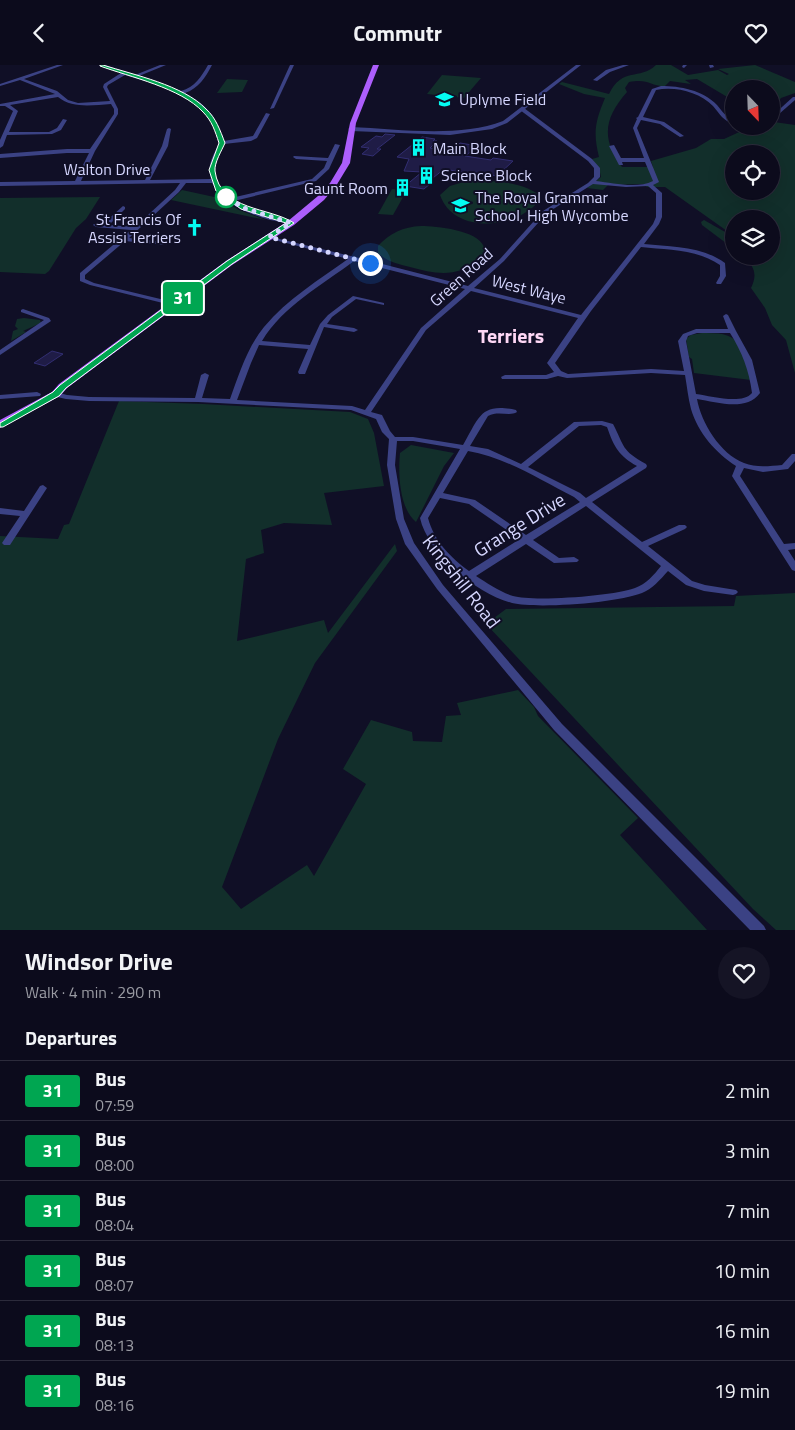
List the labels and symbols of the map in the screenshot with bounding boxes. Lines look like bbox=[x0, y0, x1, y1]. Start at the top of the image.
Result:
north arrow bbox=[725, 80, 780, 135]
place label: Uplyme Field bbox=[459, 87, 546, 111]
school or university icon: Uplyme Field bbox=[435, 89, 455, 109]
place label: Main Block bbox=[433, 136, 507, 160]
building icon: Main Block bbox=[409, 138, 429, 158]
street label: Walton Drive bbox=[64, 157, 150, 181]
place label: Science Block bbox=[441, 163, 532, 187]
building icon: Science Block bbox=[417, 165, 437, 185]
place label: Gaunt Room bbox=[304, 176, 388, 200]
building icon: Gaunt Room bbox=[392, 178, 412, 198]
place label: The Royal Grammar School, High Wycombe bbox=[475, 185, 629, 227]
unlabelled marker bbox=[215, 186, 237, 208]
school or university icon: The Royal Grammar School, High Wycombe bbox=[451, 196, 471, 216]
place label: St Francis Of Assisi Terriers bbox=[88, 207, 182, 249]
church icon: St Francis Of Assisi Terriers bbox=[185, 218, 205, 238]
street label: Green Road bbox=[424, 242, 498, 312]
your location bbox=[358, 251, 383, 276]
street label: West Waye bbox=[489, 268, 569, 310]
line badge: 31 bbox=[160, 282, 206, 314]
district label: Terriers bbox=[478, 320, 544, 351]
street label: Grange Drive bbox=[468, 484, 570, 564]
street label: Kingshill Road bbox=[416, 528, 508, 634]

